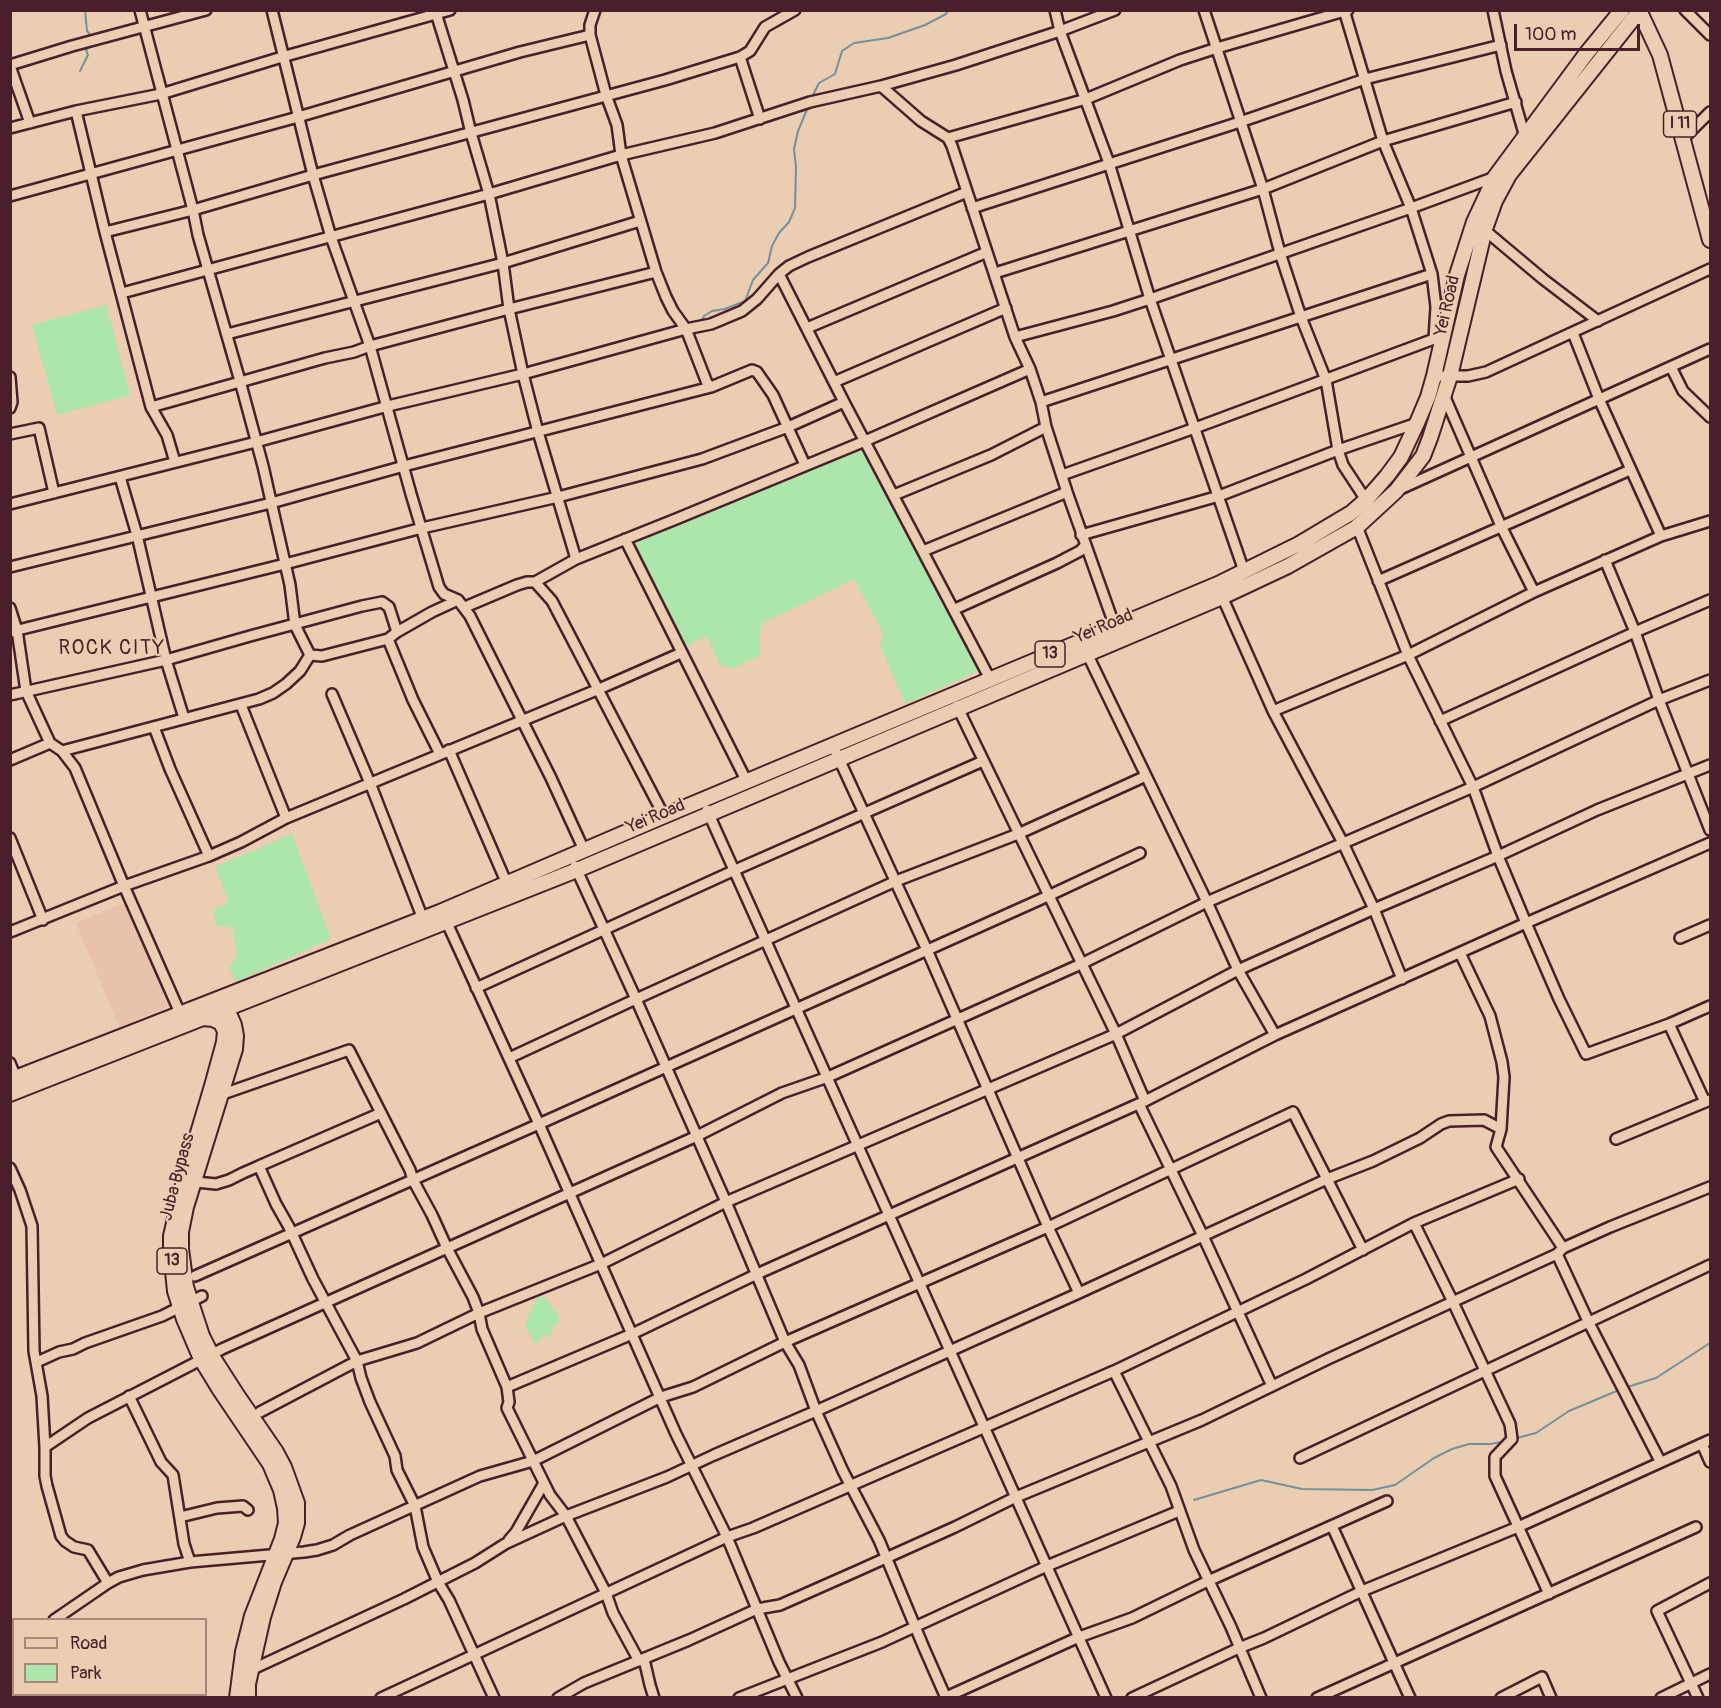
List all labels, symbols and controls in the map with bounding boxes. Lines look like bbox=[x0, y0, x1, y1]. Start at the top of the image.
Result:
scale bar bbox=[1517, 12, 1643, 50]
text: 100 m bbox=[1525, 23, 1577, 46]
road number: I 11 bbox=[1664, 111, 1696, 137]
street label: Yei Road bbox=[1431, 273, 1465, 339]
street label: Yei Road bbox=[1071, 605, 1137, 649]
district label: ROCK CITY bbox=[58, 637, 166, 661]
road number: 13 bbox=[1035, 641, 1065, 667]
street label: Yei Road bbox=[623, 795, 689, 839]
street label: Juba Bypass bbox=[156, 1131, 200, 1223]
road number: 13 bbox=[157, 1248, 187, 1274]
legend bbox=[12, 1618, 207, 1696]
text: Road bbox=[70, 1632, 107, 1655]
text: Park bbox=[70, 1662, 102, 1685]

